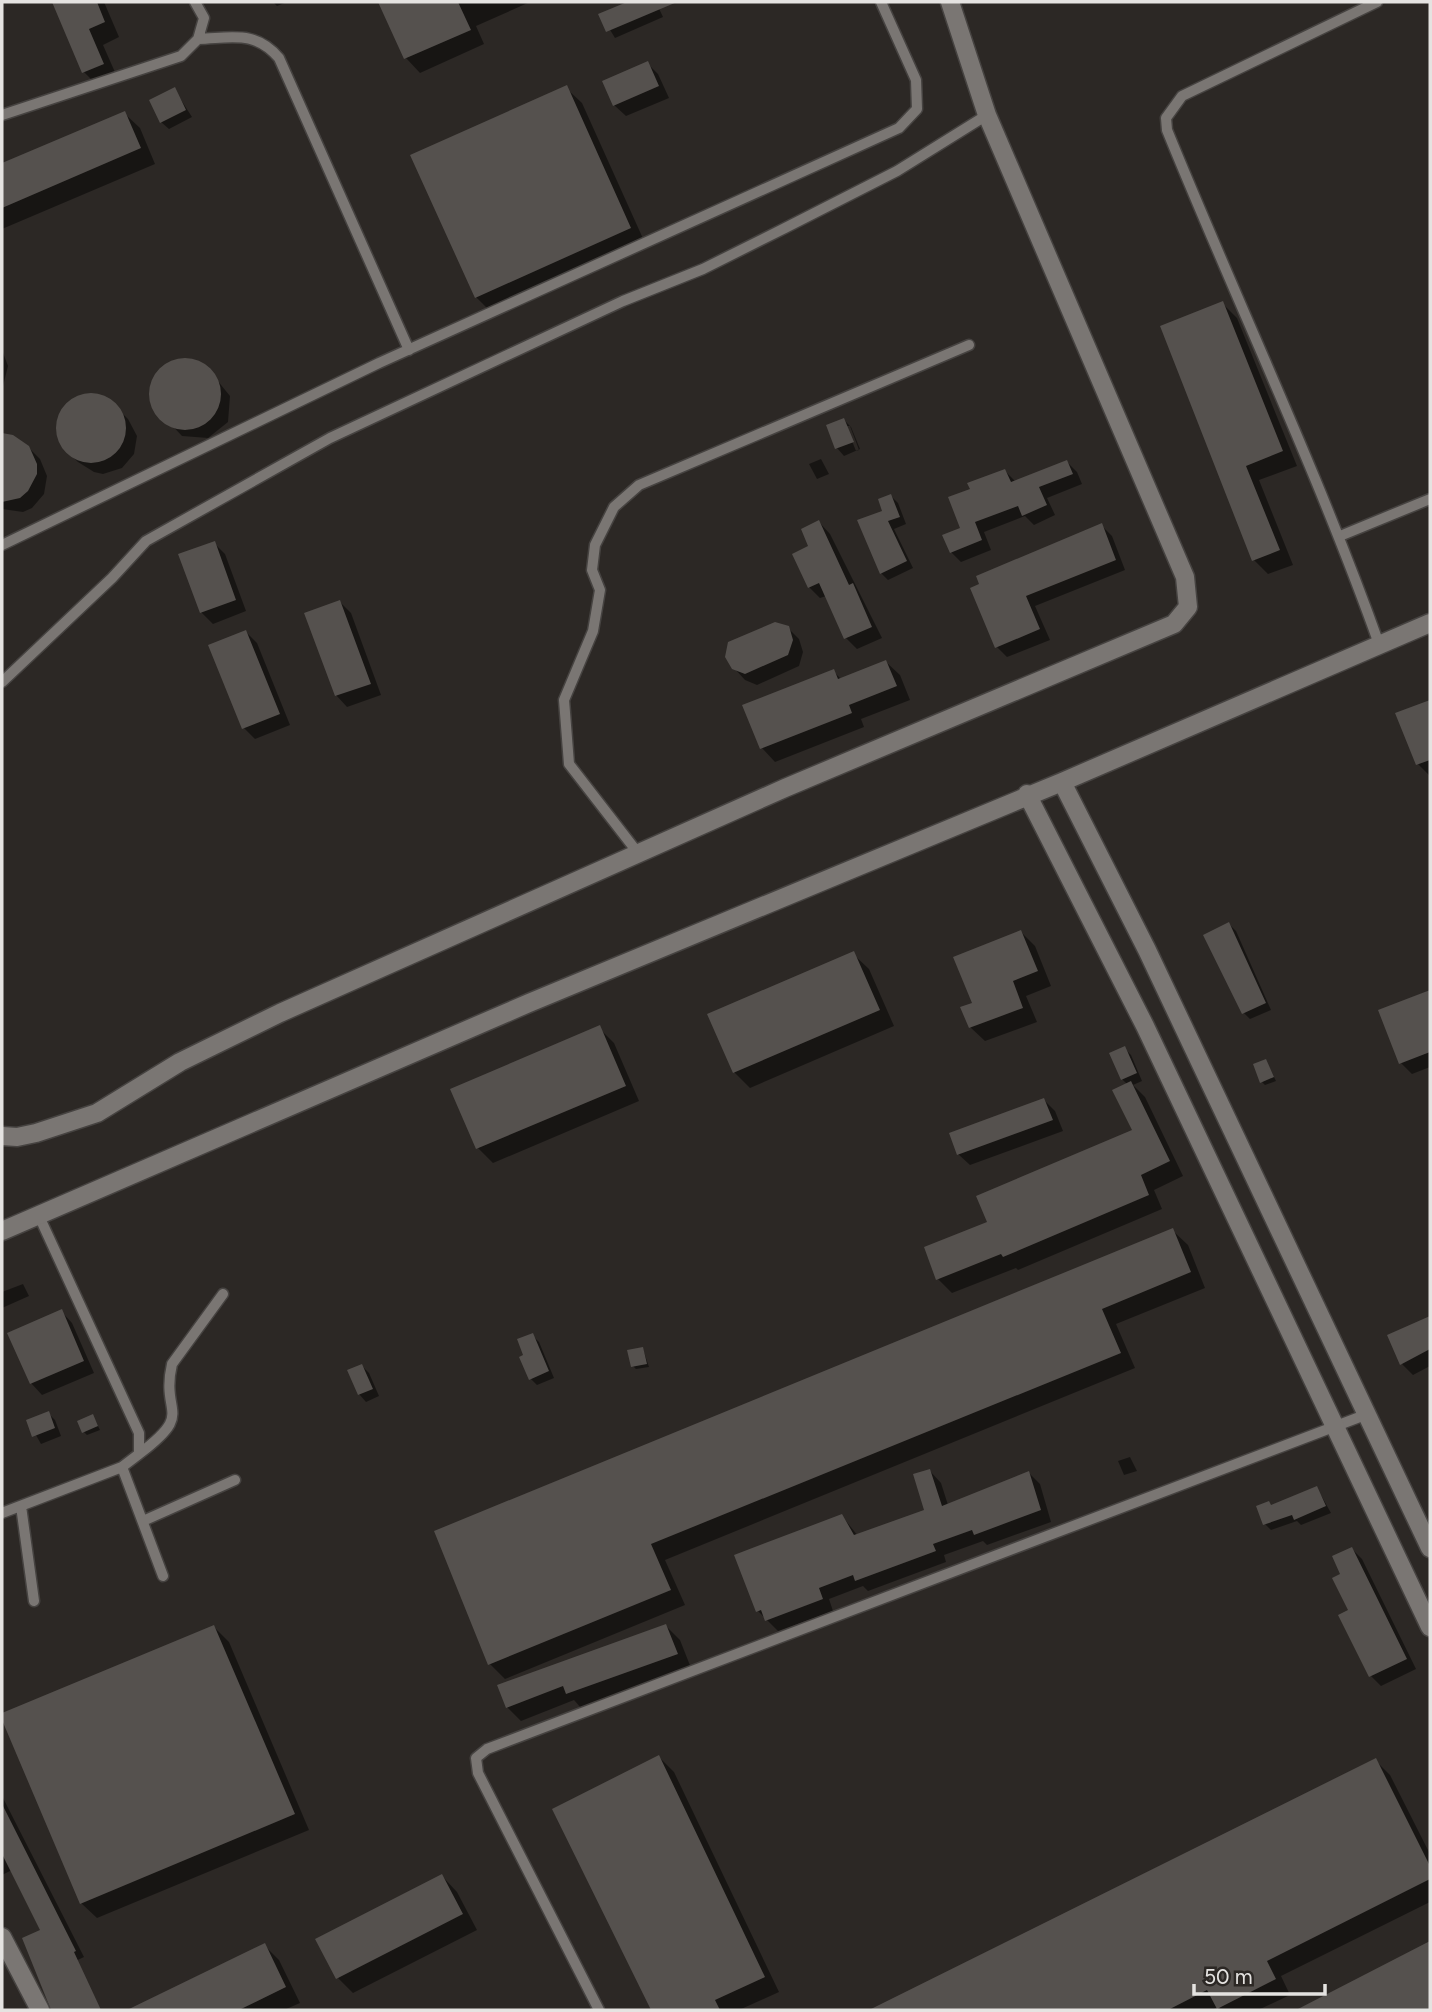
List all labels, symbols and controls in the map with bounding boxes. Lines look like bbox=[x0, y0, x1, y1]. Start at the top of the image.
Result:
scale bar bbox=[1194, 1952, 1325, 1996]
text: 50 m bbox=[1204, 1964, 1253, 1989]

